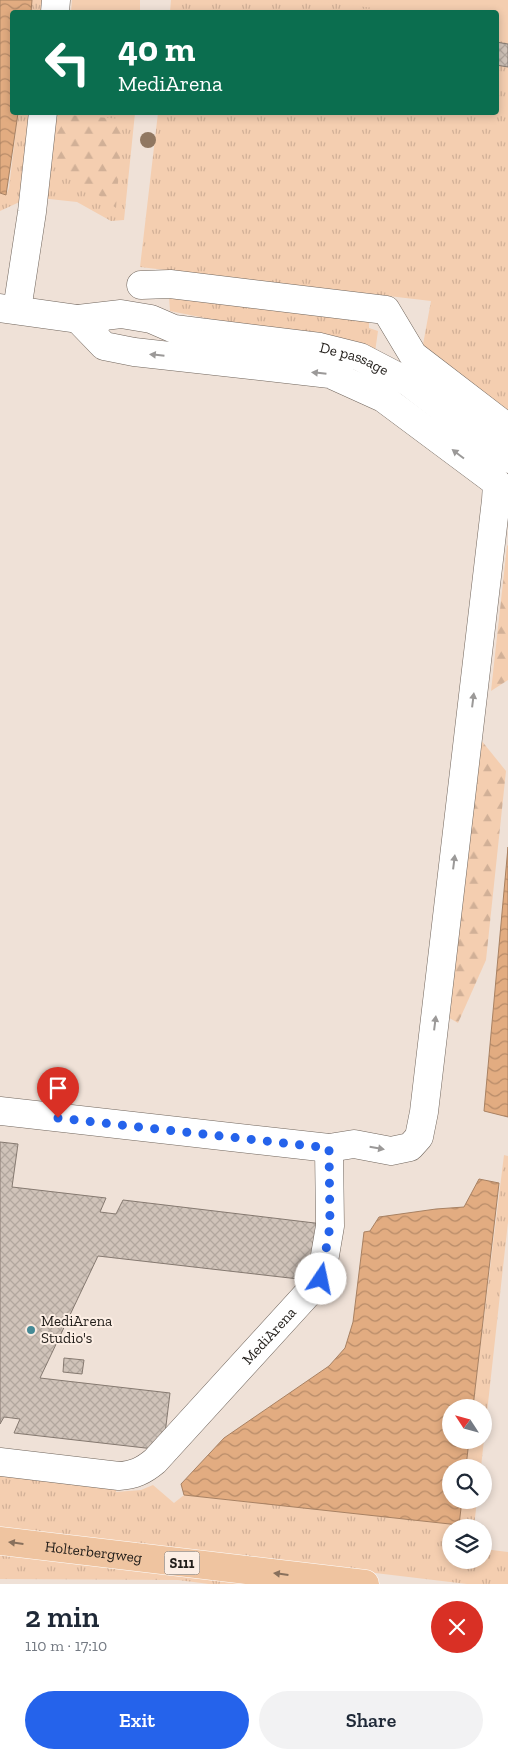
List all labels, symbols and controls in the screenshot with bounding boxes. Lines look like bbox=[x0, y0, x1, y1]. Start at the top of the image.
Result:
text: 40 m bbox=[118, 28, 195, 70]
icon: left bbox=[35, 30, 100, 95]
text: MediArena bbox=[118, 70, 223, 97]
street label: De passage bbox=[318, 338, 392, 379]
one-way arrow bbox=[149, 351, 165, 359]
one-way arrow bbox=[310, 369, 326, 377]
one-way arrow bbox=[452, 448, 465, 459]
one-way arrow bbox=[469, 692, 477, 708]
one-way arrow bbox=[450, 853, 458, 869]
one-way arrow bbox=[431, 1015, 439, 1031]
pin bbox=[37, 1067, 79, 1118]
icon: arrive bbox=[44, 1074, 72, 1102]
one-way arrow bbox=[369, 1145, 385, 1153]
position arrow bbox=[294, 1252, 346, 1304]
street label: MediArena bbox=[238, 1303, 300, 1368]
place label: MediArena Studio's bbox=[41, 1312, 112, 1347]
marker: MediArena Studio's bbox=[25, 1324, 37, 1336]
north arrow bbox=[442, 1399, 492, 1449]
map controls bbox=[442, 1399, 492, 1569]
button: search bbox=[442, 1459, 492, 1509]
button: layers bbox=[442, 1519, 492, 1569]
street label: Holterbergweg bbox=[44, 1537, 143, 1567]
one-way arrow bbox=[7, 1539, 23, 1547]
road number: S111 bbox=[164, 1552, 200, 1575]
one-way arrow bbox=[273, 1570, 289, 1578]
text: 2 min bbox=[25, 1599, 99, 1635]
button: close bbox=[431, 1601, 483, 1653]
text: 110 m · 17:10 bbox=[25, 1636, 107, 1655]
button: Exit bbox=[25, 1691, 249, 1749]
button: Share bbox=[259, 1691, 483, 1749]

